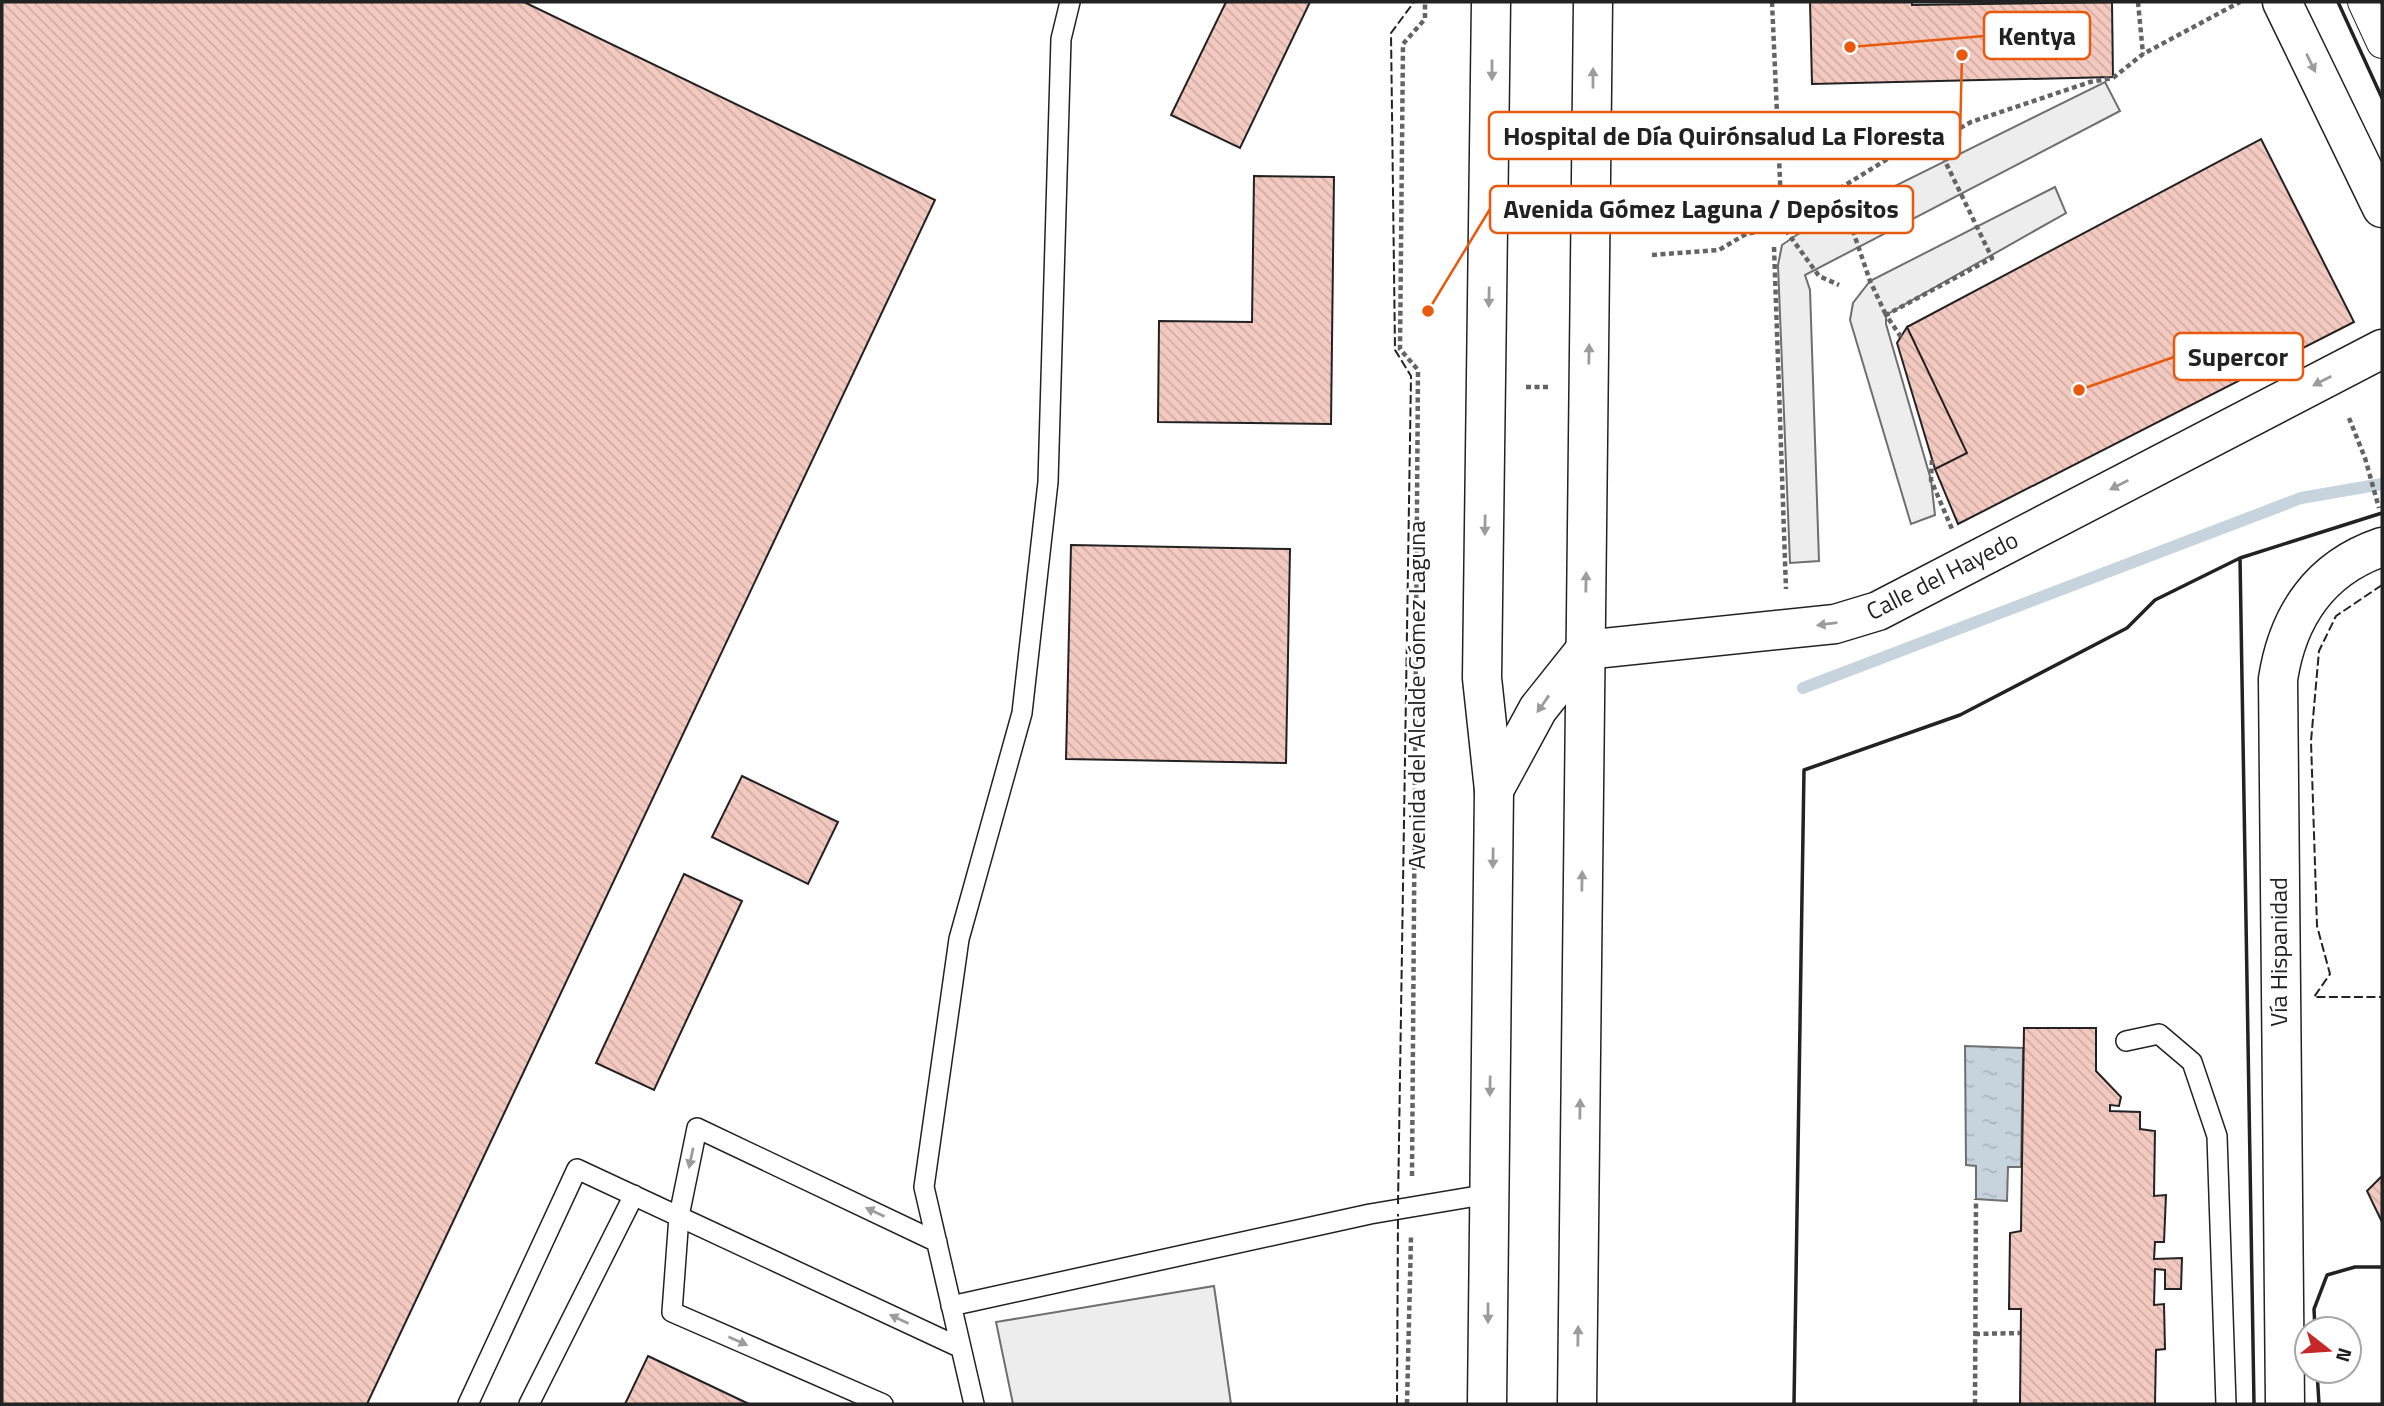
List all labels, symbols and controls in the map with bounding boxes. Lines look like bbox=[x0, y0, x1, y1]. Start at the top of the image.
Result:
callout: Kentya bbox=[1984, 12, 2090, 59]
text: Kentya bbox=[1998, 16, 2076, 55]
one-way arrow bbox=[2306, 53, 2317, 73]
one-way arrow bbox=[1486, 59, 1498, 81]
one-way arrow bbox=[1587, 66, 1599, 88]
callout: Hospital de Día Quirónsalud La Floresta bbox=[1489, 112, 1960, 159]
text: Hospital de Día Quirónsalud La Floresta bbox=[1503, 116, 1945, 155]
callout: Avenida Gómez Laguna / Depósitos bbox=[1490, 186, 1913, 233]
text: Avenida Gómez Laguna / Depósitos bbox=[1503, 189, 1899, 228]
one-way arrow bbox=[1483, 287, 1495, 309]
callout: Supercor bbox=[2174, 333, 2303, 380]
text: Supercor bbox=[2188, 337, 2289, 376]
one-way arrow bbox=[1583, 343, 1595, 365]
one-way arrow bbox=[2312, 375, 2332, 386]
one-way arrow bbox=[2109, 479, 2129, 490]
one-way arrow bbox=[1479, 514, 1490, 536]
street label: Avenida del Alcalde Gómez Laguna bbox=[1398, 521, 1434, 869]
street label: Calle del Hayedo bbox=[1860, 521, 2024, 629]
one-way arrow bbox=[1580, 570, 1592, 592]
one-way arrow bbox=[1816, 619, 1838, 630]
one-way arrow bbox=[1536, 695, 1550, 713]
one-way arrow bbox=[1487, 848, 1499, 870]
one-way arrow bbox=[1577, 870, 1588, 892]
street label: Vía Hispanidad bbox=[2260, 877, 2296, 1027]
one-way arrow bbox=[1484, 1075, 1496, 1097]
one-way arrow bbox=[1574, 1097, 1586, 1119]
one-way arrow bbox=[686, 1147, 697, 1169]
one-way arrow bbox=[865, 1207, 885, 1218]
one-way arrow bbox=[1482, 1303, 1494, 1325]
one-way arrow bbox=[889, 1313, 909, 1324]
north arrow bbox=[2293, 1315, 2363, 1385]
one-way arrow bbox=[1572, 1325, 1583, 1347]
one-way arrow bbox=[728, 1335, 748, 1347]
text: N bbox=[2329, 1345, 2361, 1366]

